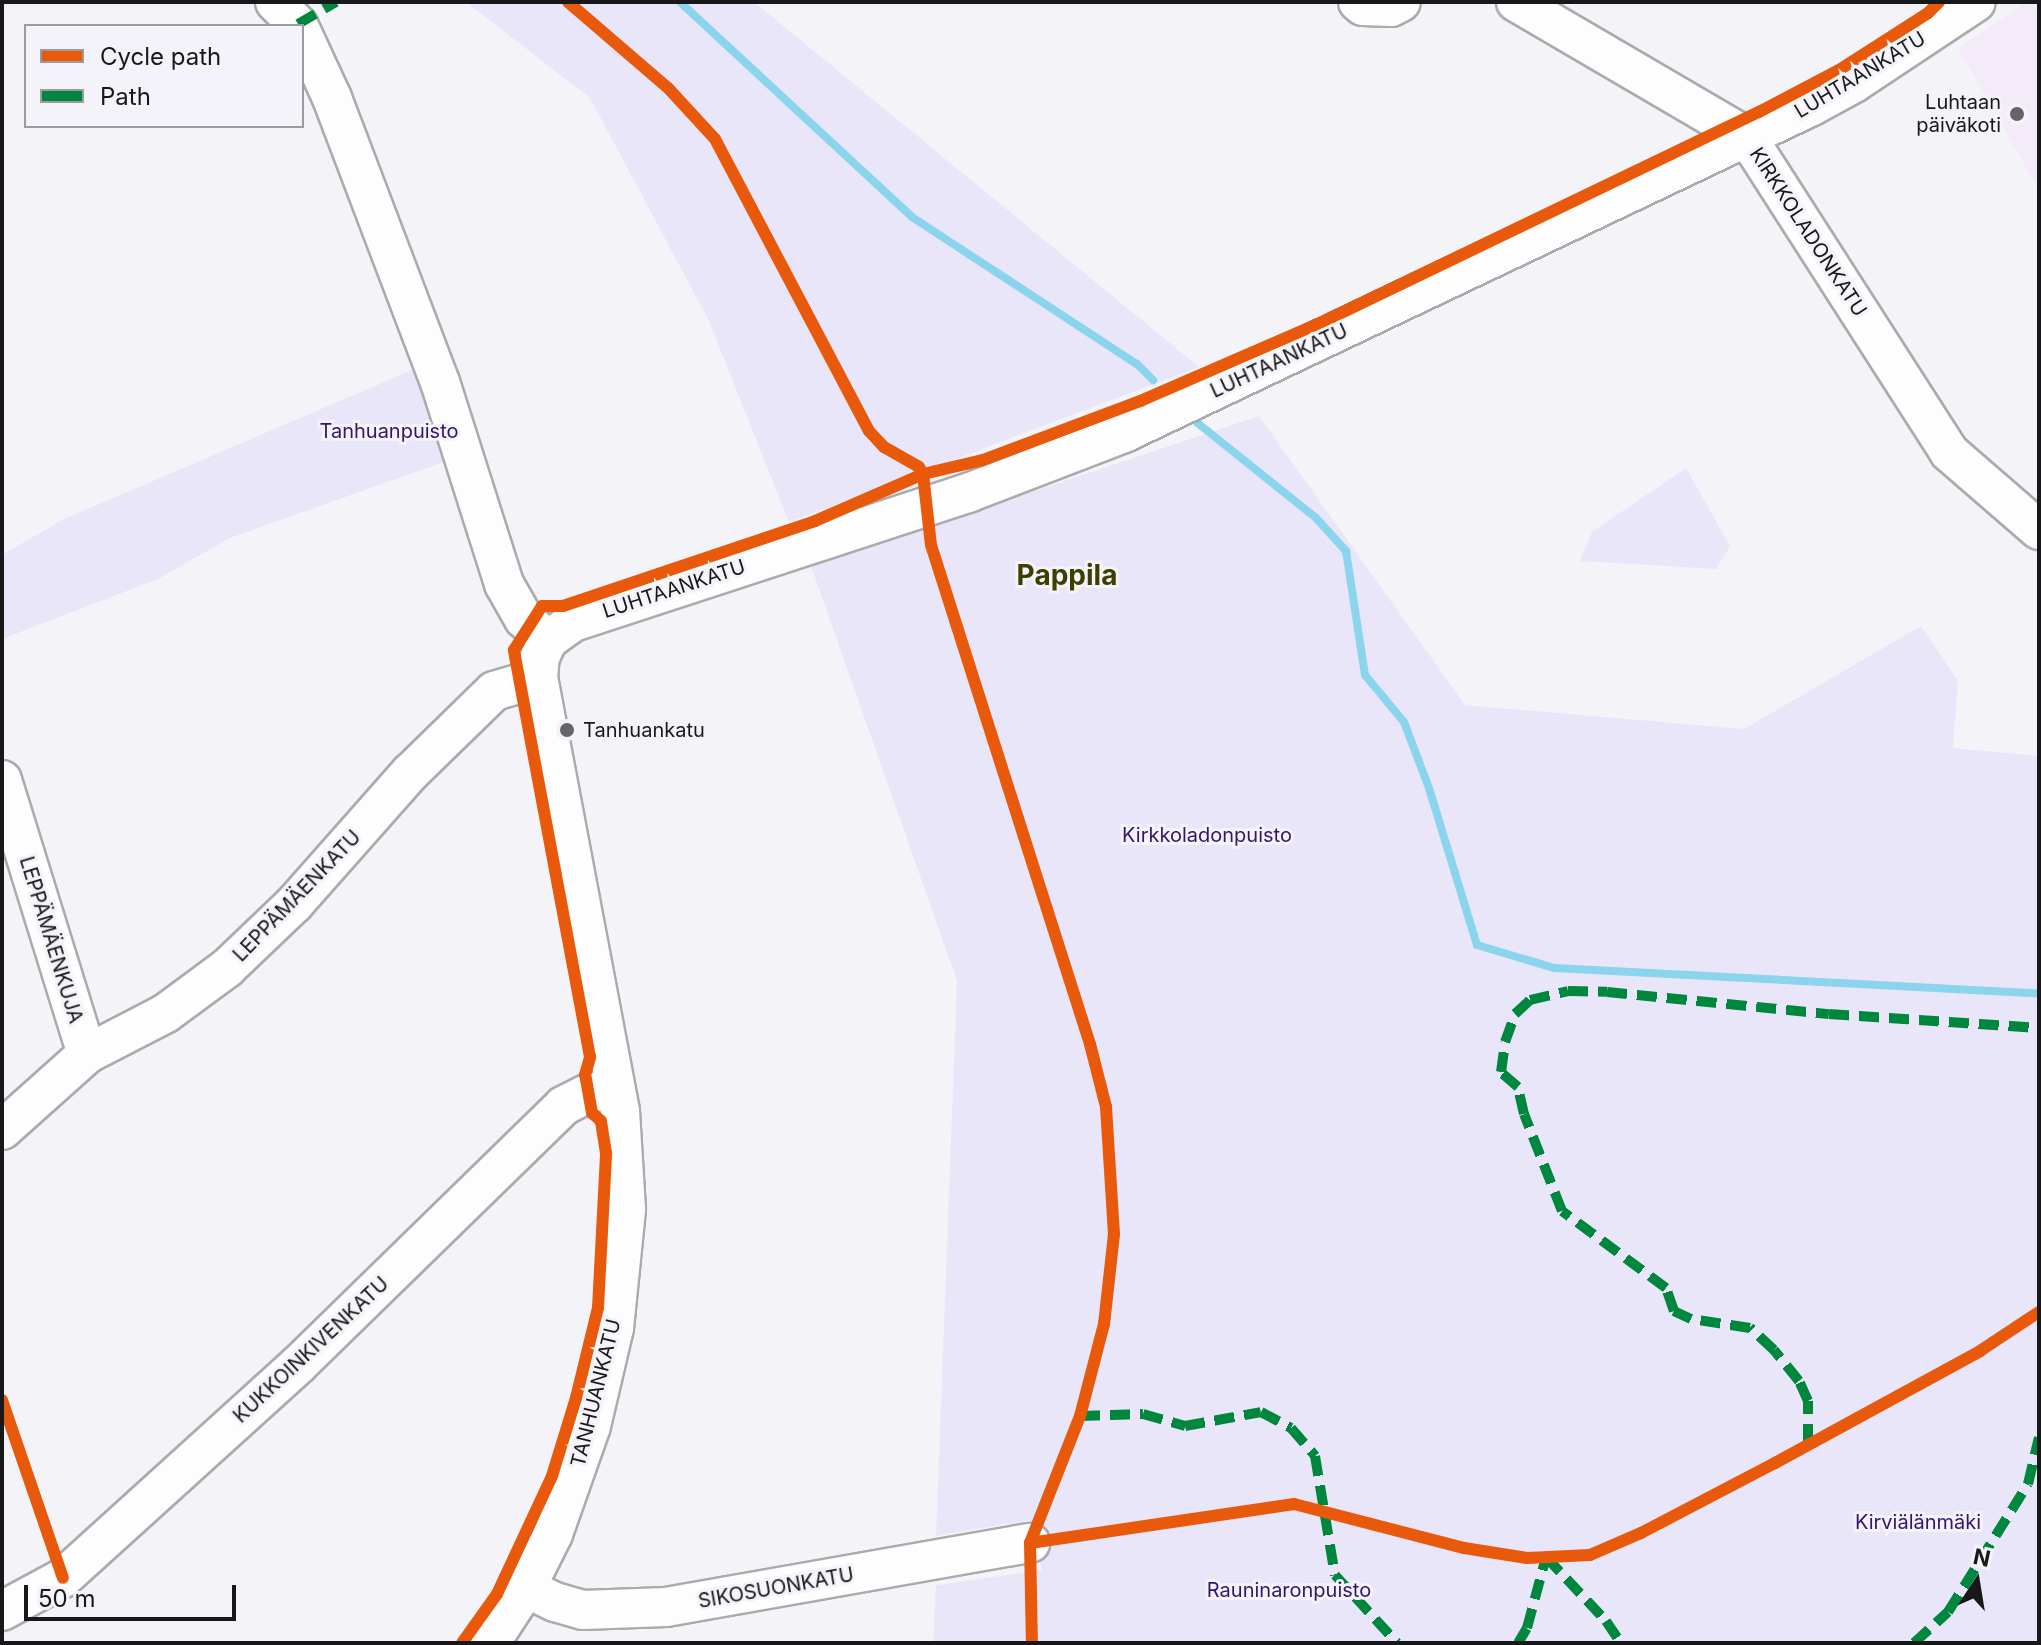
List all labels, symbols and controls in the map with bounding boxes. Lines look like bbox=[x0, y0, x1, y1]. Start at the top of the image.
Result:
legend bbox=[24, 24, 304, 128]
street label: LUHTAANKATU bbox=[1790, 26, 1930, 124]
text: Cycle path bbox=[100, 42, 221, 71]
text: Path bbox=[100, 82, 151, 111]
place label: Luhtaan päiväkoti bbox=[1916, 90, 2001, 137]
marker: Luhtaan päiväkoti bbox=[2008, 105, 2026, 123]
street label: KIRKKOLADONKATU bbox=[1744, 143, 1872, 321]
street label: LUHTAANKATU bbox=[1207, 319, 1351, 403]
park label: Tanhuanpuisto bbox=[319, 419, 459, 443]
street label: LUHTAANKATU bbox=[600, 555, 748, 623]
district label: Pappila bbox=[1017, 558, 1117, 592]
place label: Tanhuankatu bbox=[583, 718, 705, 742]
marker: Tanhuankatu bbox=[558, 721, 576, 739]
park label: Kirkkoladonpuisto bbox=[1122, 823, 1292, 847]
street label: LEPPÄMÄENKATU bbox=[228, 825, 366, 967]
street label: LEPPÄMÄENKUJA bbox=[14, 854, 88, 1026]
street label: KUKKOINKIVENKATU bbox=[228, 1272, 394, 1428]
street label: TANHUANKATU bbox=[566, 1317, 626, 1469]
park label: Kirviälänmäki bbox=[1855, 1510, 1981, 1534]
north arrow bbox=[1937, 1541, 2017, 1621]
text: N bbox=[1971, 1543, 1993, 1572]
street label: SIKOSUONKATU bbox=[696, 1562, 856, 1614]
scale bar bbox=[28, 1569, 240, 1619]
park label: Rauninaronpuisto bbox=[1207, 1578, 1371, 1602]
text: 50 m bbox=[38, 1584, 96, 1613]

